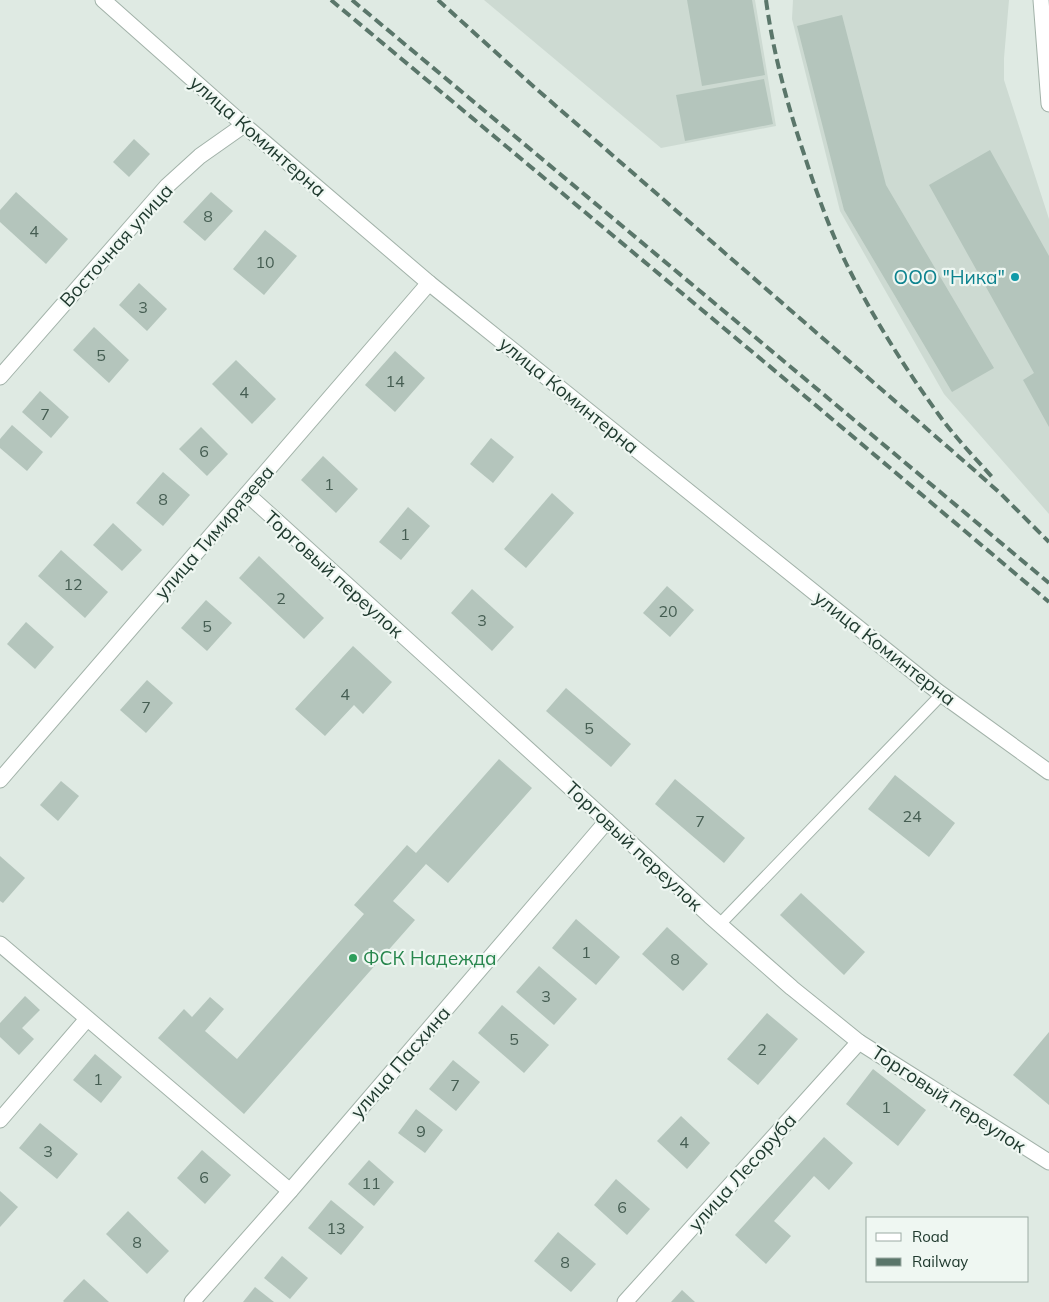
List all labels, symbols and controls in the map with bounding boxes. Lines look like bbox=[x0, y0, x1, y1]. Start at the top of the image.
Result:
street label: улица Коминтерна bbox=[185, 70, 331, 202]
street label: Восточная улица bbox=[54, 178, 178, 312]
house number: 8 bbox=[203, 206, 213, 226]
house number: 4 bbox=[29, 221, 39, 241]
house number: 10 bbox=[255, 252, 275, 272]
place label: ООО "Ника" bbox=[893, 265, 1005, 289]
marker: ООО "Ника" bbox=[1009, 271, 1021, 283]
house number: 3 bbox=[138, 297, 148, 317]
street label: улица Коминтерна bbox=[494, 331, 644, 459]
house number: 5 bbox=[96, 345, 106, 365]
house number: 14 bbox=[385, 371, 405, 391]
house number: 4 bbox=[239, 382, 249, 402]
house number: 7 bbox=[40, 404, 50, 424]
house number: 6 bbox=[199, 441, 209, 461]
street label: улица Тимирязева bbox=[149, 460, 279, 604]
house number: 1 bbox=[324, 474, 334, 494]
house number: 8 bbox=[158, 489, 168, 509]
street label: Торговый переулок bbox=[259, 505, 409, 643]
house number: 1 bbox=[400, 524, 410, 544]
house number: 12 bbox=[63, 574, 83, 594]
street label: улица Коминтерна bbox=[810, 585, 960, 711]
house number: 2 bbox=[276, 588, 286, 608]
house number: 20 bbox=[658, 601, 678, 621]
house number: 3 bbox=[477, 610, 487, 630]
house number: 5 bbox=[202, 616, 212, 636]
house number: 4 bbox=[340, 684, 350, 704]
house number: 7 bbox=[141, 697, 151, 717]
house number: 5 bbox=[584, 718, 594, 738]
street label: Торговый переулок bbox=[560, 776, 708, 916]
house number: 24 bbox=[902, 806, 922, 826]
house number: 7 bbox=[695, 811, 705, 831]
house number: 1 bbox=[581, 942, 591, 962]
place label: ФСК Надежда bbox=[363, 946, 497, 970]
house number: 8 bbox=[670, 949, 680, 969]
marker: ФСК Надежда bbox=[347, 952, 359, 964]
house number: 3 bbox=[541, 986, 551, 1006]
street label: улица Пасхина bbox=[345, 1001, 455, 1123]
house number: 5 bbox=[509, 1029, 519, 1049]
house number: 2 bbox=[757, 1039, 767, 1059]
street label: Торговый переулок bbox=[867, 1040, 1031, 1158]
house number: 1 bbox=[93, 1069, 103, 1089]
house number: 7 bbox=[450, 1075, 460, 1095]
house number: 1 bbox=[881, 1097, 891, 1117]
street label: улица Лесоруба bbox=[683, 1108, 801, 1236]
house number: 9 bbox=[416, 1121, 426, 1141]
house number: 4 bbox=[679, 1132, 689, 1152]
house number: 3 bbox=[43, 1141, 53, 1161]
house number: 6 bbox=[199, 1167, 209, 1187]
house number: 11 bbox=[361, 1173, 381, 1193]
house number: 6 bbox=[617, 1197, 627, 1217]
legend bbox=[866, 1217, 1029, 1282]
house number: 13 bbox=[326, 1218, 346, 1238]
text: Road bbox=[912, 1227, 949, 1246]
house number: 8 bbox=[132, 1232, 142, 1252]
house number: 8 bbox=[560, 1252, 570, 1272]
text: Railway bbox=[912, 1252, 968, 1271]

